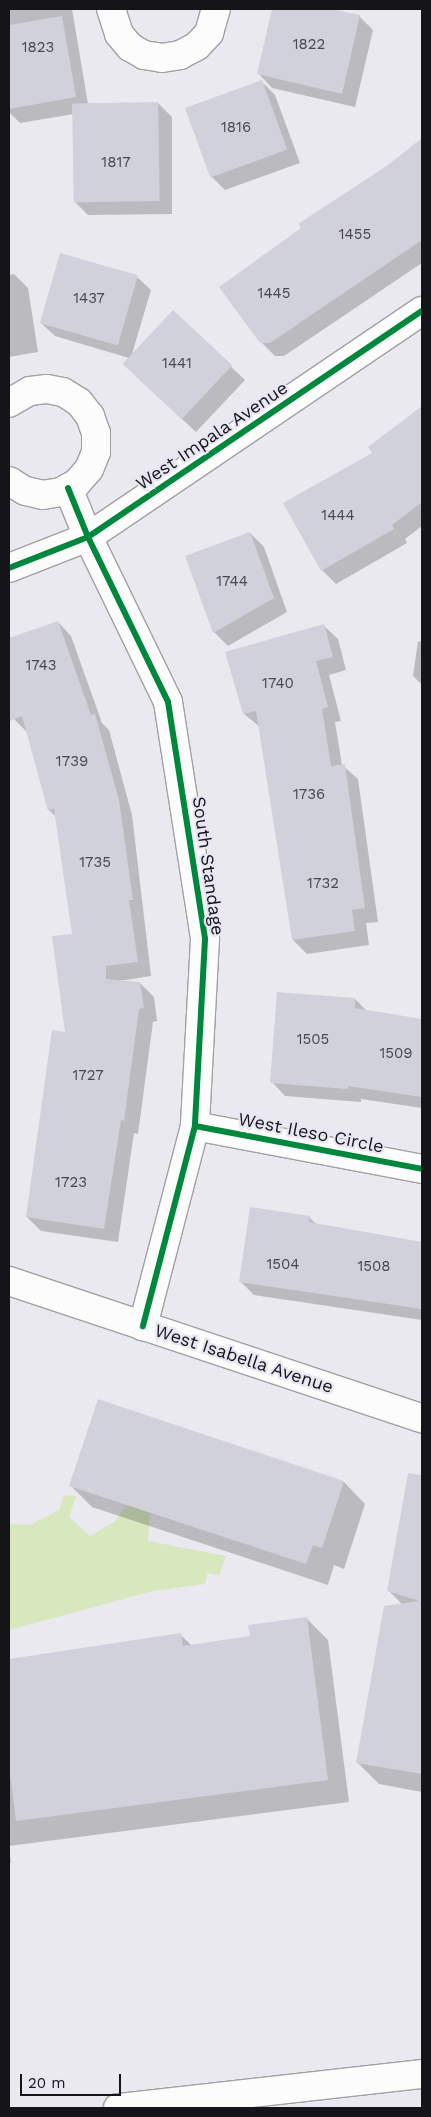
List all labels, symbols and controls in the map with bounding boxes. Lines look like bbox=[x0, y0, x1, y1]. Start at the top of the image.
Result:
house number: 1822 bbox=[293, 36, 325, 54]
house number: 1823 bbox=[22, 39, 54, 57]
house number: 1816 bbox=[221, 119, 251, 137]
house number: 1817 bbox=[101, 154, 131, 172]
house number: 1455 bbox=[339, 226, 371, 244]
house number: 1445 bbox=[258, 285, 290, 303]
house number: 1437 bbox=[73, 290, 105, 308]
house number: 1441 bbox=[162, 355, 192, 373]
street label: West Impala Avenue bbox=[132, 377, 292, 495]
house number: 1444 bbox=[321, 507, 355, 525]
house number: 1744 bbox=[216, 573, 248, 591]
house number: 1743 bbox=[25, 657, 57, 675]
house number: 1740 bbox=[262, 675, 294, 693]
house number: 1739 bbox=[56, 753, 88, 771]
house number: 1736 bbox=[293, 786, 325, 804]
street label: South Standage bbox=[188, 795, 228, 937]
house number: 1735 bbox=[79, 854, 111, 872]
house number: 1732 bbox=[307, 875, 339, 893]
house number: 1505 bbox=[297, 1031, 329, 1049]
house number: 1509 bbox=[379, 1045, 413, 1063]
house number: 1727 bbox=[72, 1067, 104, 1085]
street label: West Ileso Circle bbox=[236, 1108, 386, 1158]
house number: 1723 bbox=[55, 1174, 87, 1192]
house number: 1504 bbox=[266, 1256, 300, 1274]
house number: 1508 bbox=[357, 1258, 391, 1276]
street label: West Isabella Avenue bbox=[151, 1320, 337, 1398]
scale bar bbox=[22, 2064, 124, 2096]
text: 20 m bbox=[28, 2074, 66, 2092]

